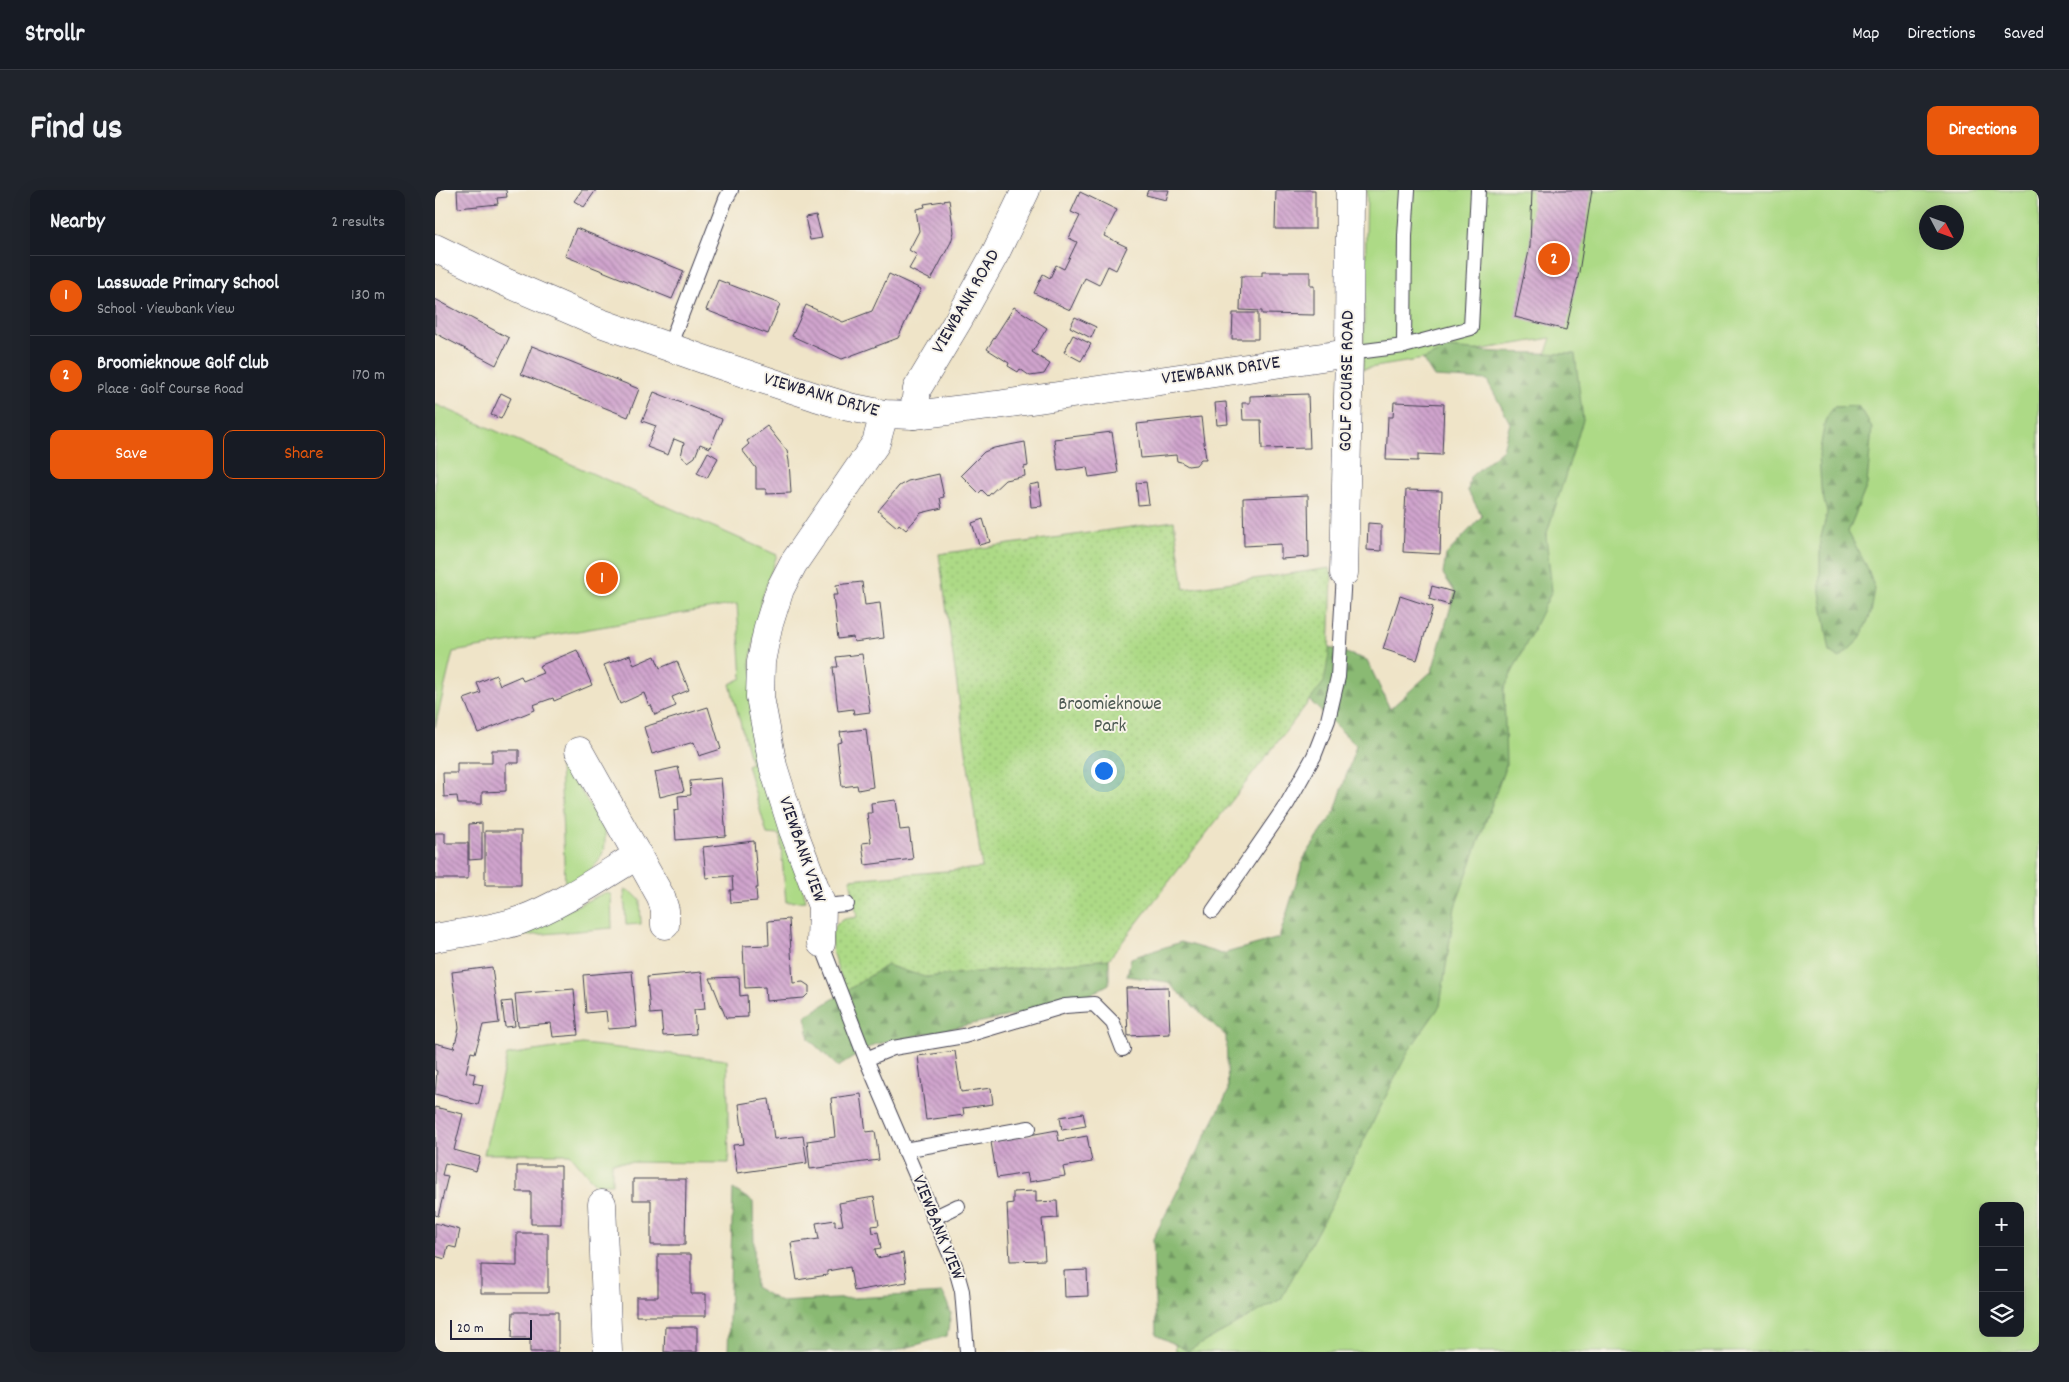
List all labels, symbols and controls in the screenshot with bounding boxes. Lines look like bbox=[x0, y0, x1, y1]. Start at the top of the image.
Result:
text: Strollr bbox=[25, 18, 84, 52]
text: Map bbox=[1852, 22, 1879, 47]
text: Directions bbox=[1907, 22, 1976, 47]
text: Saved bbox=[2004, 22, 2044, 47]
text: Find us bbox=[30, 105, 122, 155]
button: Directions bbox=[1927, 106, 2039, 155]
north arrow bbox=[1919, 205, 1964, 250]
text: Nearby bbox=[50, 208, 105, 238]
text: 2 results bbox=[331, 211, 385, 234]
pin: 2 bbox=[1538, 240, 1570, 278]
street label: VIEWBANK ROAD bbox=[926, 245, 1008, 359]
text: Lasswade Primary School bbox=[97, 271, 279, 298]
text: 1 bbox=[64, 284, 68, 307]
text: 130 m bbox=[351, 284, 385, 307]
text: School · Viewbank View bbox=[97, 298, 235, 321]
street label: GOLF COURSE ROAD bbox=[1333, 310, 1363, 452]
street label: VIEWBANK DRIVE bbox=[1160, 350, 1282, 394]
text: Broomieknowe Golf Club bbox=[97, 351, 269, 378]
text: 2 bbox=[63, 364, 70, 387]
text: 170 m bbox=[352, 364, 385, 387]
street label: VIEWBANK DRIVE bbox=[760, 367, 882, 426]
text: Place · Golf Course Road bbox=[97, 378, 244, 401]
button: Save bbox=[50, 430, 213, 479]
button: Share bbox=[223, 430, 385, 479]
pin: 1 bbox=[586, 559, 618, 597]
park label: Broomieknowe Park bbox=[1058, 692, 1162, 741]
your location bbox=[1091, 758, 1117, 784]
street label: VIEWBANK VIEW bbox=[770, 793, 832, 907]
street label: VIEWBANK VIEW bbox=[904, 1171, 970, 1285]
map controls bbox=[1979, 1202, 2024, 1337]
button: + bbox=[1979, 1202, 2024, 1247]
button: − bbox=[1979, 1247, 2024, 1292]
button: layers bbox=[1979, 1292, 2024, 1337]
scale bar bbox=[450, 1317, 533, 1340]
text: 20 m bbox=[457, 1319, 484, 1339]

